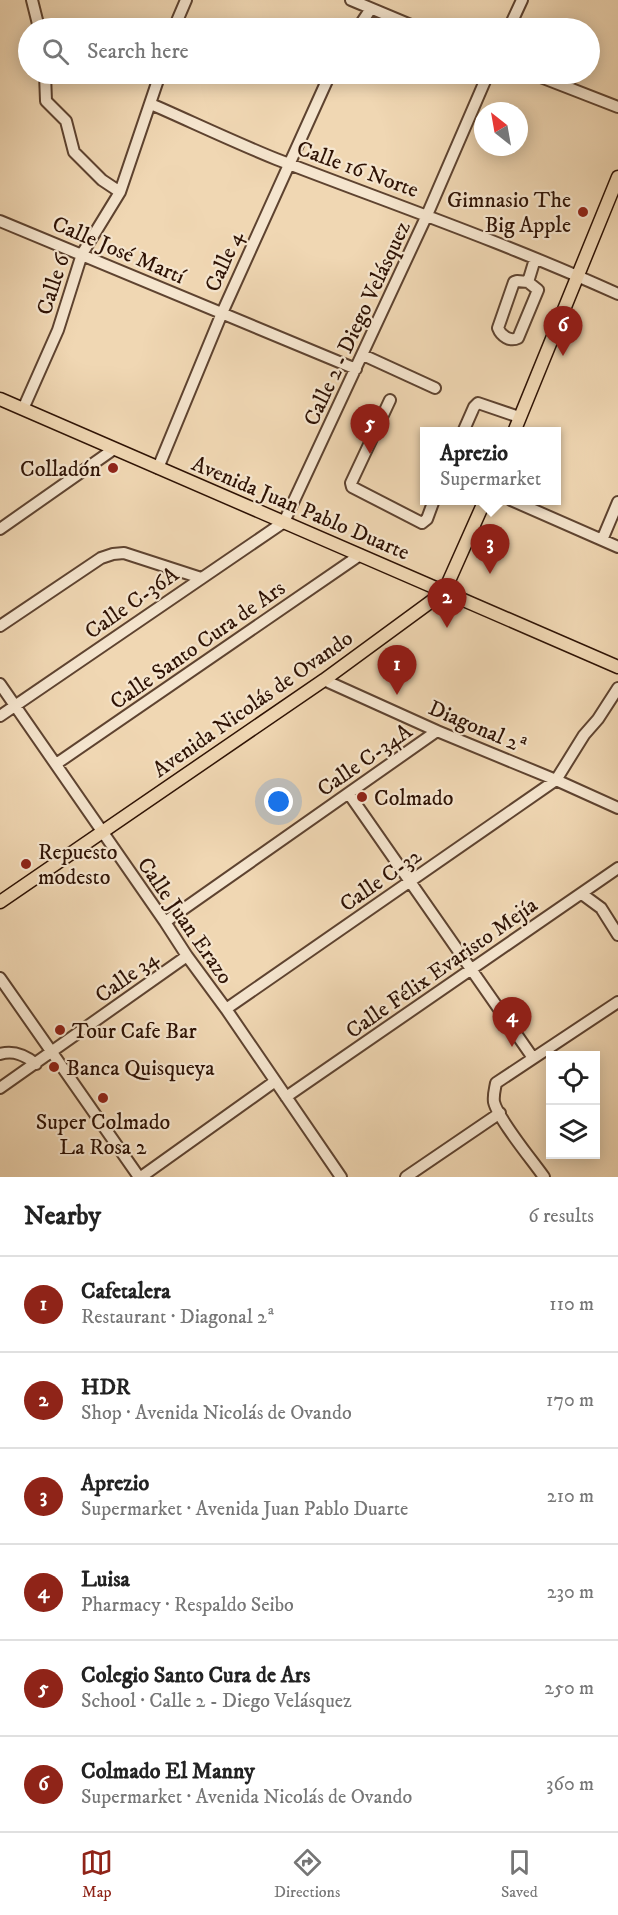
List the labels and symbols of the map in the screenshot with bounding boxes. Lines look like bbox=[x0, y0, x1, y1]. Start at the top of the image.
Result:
north arrow bbox=[474, 102, 528, 156]
street label: Calle 16 Norte bbox=[293, 135, 422, 204]
place label: Gimnasio The Big Apple bbox=[447, 187, 571, 239]
marker: Gimnasio The Big Apple bbox=[576, 205, 590, 219]
street label: Calle José Martí bbox=[48, 210, 190, 291]
street label: Calle 2 - Diego Velásquez bbox=[298, 217, 417, 430]
street label: Calle 4 bbox=[199, 226, 250, 296]
street label: Calle 6 bbox=[31, 249, 76, 318]
pin: 6 bbox=[544, 306, 582, 356]
pin: 5 bbox=[350, 404, 389, 454]
street label: Avenida Juan Pablo Duarte bbox=[187, 450, 413, 567]
place label: Colladón bbox=[20, 456, 101, 483]
marker: Colladón bbox=[106, 461, 120, 475]
pin: 3 bbox=[470, 524, 510, 574]
street label: Calle C-36A bbox=[80, 561, 185, 645]
street label: Calle Santo Cura de Ars bbox=[105, 575, 291, 716]
pin: 2 bbox=[428, 578, 466, 628]
street label: Avenida Nicolás de Ovando bbox=[148, 625, 358, 784]
pin: 1 bbox=[378, 646, 416, 695]
street label: Diagonal 2ª bbox=[424, 695, 531, 760]
street label: Calle C-34A bbox=[312, 717, 418, 803]
place label: Colmado bbox=[374, 785, 453, 812]
your location bbox=[264, 787, 293, 816]
marker: Colmado bbox=[355, 790, 369, 804]
place label: Repuesto modesto bbox=[38, 839, 118, 891]
street label: Calle C-32 bbox=[335, 842, 427, 918]
street label: Calle Juan Erazo bbox=[131, 852, 239, 990]
marker: Repuesto modesto bbox=[19, 857, 33, 871]
street label: Calle Félix Evaristo Mejía bbox=[341, 891, 543, 1045]
street label: Calle 34 bbox=[90, 944, 165, 1009]
pin: 4 bbox=[492, 998, 532, 1047]
place label: Tour Cafe Bar bbox=[72, 1018, 198, 1045]
marker: Tour Cafe Bar bbox=[53, 1023, 67, 1037]
place label: Banca Quisqueya bbox=[66, 1055, 215, 1082]
marker: Banca Quisqueya bbox=[47, 1060, 61, 1074]
marker: Super Colmado La Rosa 2 bbox=[96, 1091, 110, 1105]
place label: Super Colmado La Rosa 2 bbox=[36, 1109, 170, 1161]

